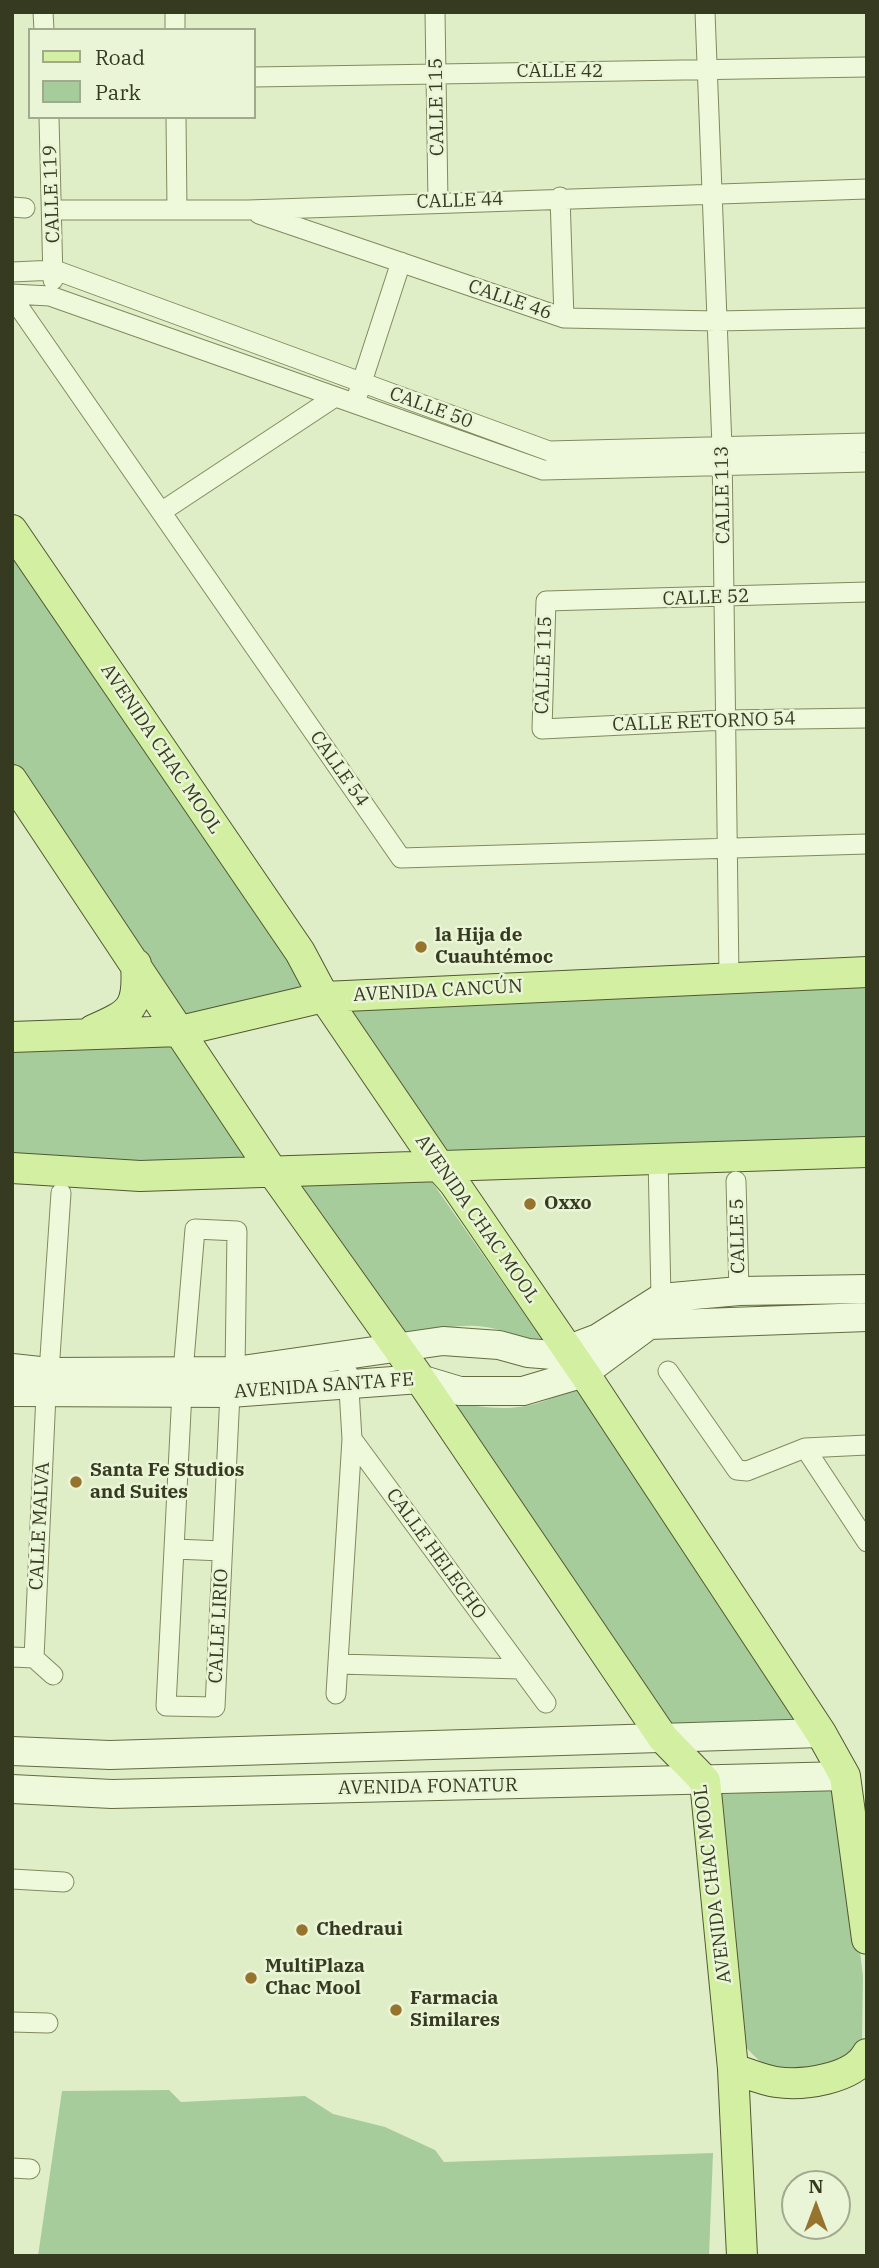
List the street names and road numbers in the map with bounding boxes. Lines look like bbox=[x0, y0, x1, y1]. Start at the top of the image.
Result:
street label: CALLE 115 bbox=[425, 58, 449, 156]
street label: CALLE 42 bbox=[516, 61, 604, 83]
street label: CALLE 119 bbox=[39, 144, 65, 244]
street label: CALLE 44 bbox=[416, 188, 504, 214]
street label: CALLE 46 bbox=[465, 275, 555, 325]
street label: CALLE 50 bbox=[386, 382, 476, 434]
street label: CALLE 113 bbox=[711, 446, 735, 544]
street label: CALLE 52 bbox=[662, 585, 750, 611]
street label: CALLE 115 bbox=[531, 615, 557, 715]
street label: AVENIDA CHAC MOOL bbox=[96, 660, 226, 838]
street label: CALLE RETORNO 54 bbox=[612, 707, 796, 737]
street label: CALLE 54 bbox=[305, 727, 373, 811]
street label: AVENIDA CANCÚN bbox=[353, 975, 523, 1007]
street label: AVENIDA CHAC MOOL bbox=[410, 1130, 544, 1308]
street label: CALLE 5 bbox=[726, 1198, 750, 1274]
street label: AVENIDA SANTA FE bbox=[233, 1368, 415, 1404]
street label: CALLE MALVA bbox=[25, 1461, 55, 1591]
street label: CALLE HELECHO bbox=[381, 1484, 491, 1624]
street label: CALLE LIRIO bbox=[205, 1568, 233, 1684]
street label: AVENIDA FONATUR bbox=[338, 1774, 518, 1800]
street label: AVENIDA CHAC MOOL bbox=[689, 1783, 737, 1985]

